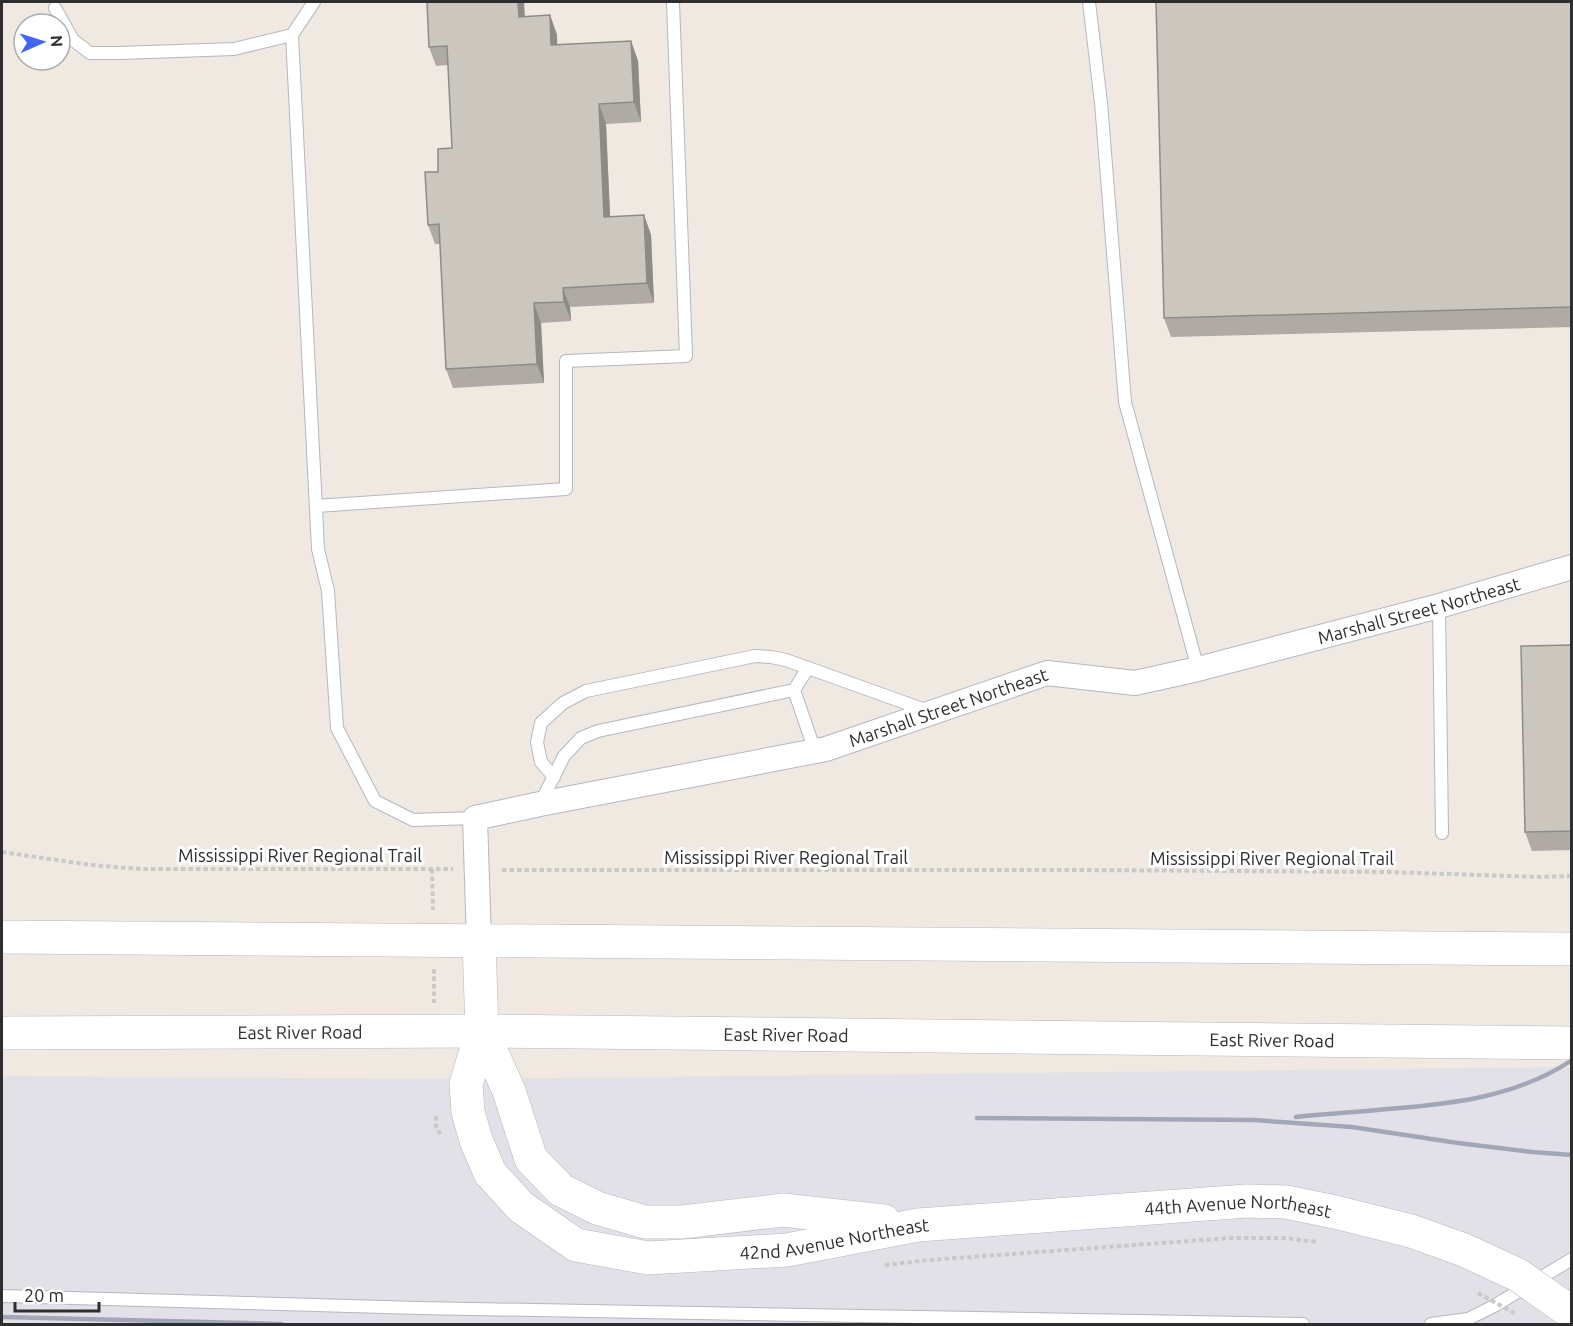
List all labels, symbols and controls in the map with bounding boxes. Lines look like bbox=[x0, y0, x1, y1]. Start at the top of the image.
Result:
north arrow bbox=[12, 12, 72, 72]
text: N bbox=[48, 35, 66, 48]
street label: Marshall Street Northeast bbox=[1315, 573, 1522, 647]
street label: Marshall Street Northeast bbox=[846, 664, 1050, 750]
street label: Mississippi River Regional Trail bbox=[178, 845, 422, 865]
street label: Mississippi River Regional Trail bbox=[664, 847, 908, 867]
street label: Mississippi River Regional Trail bbox=[1150, 848, 1394, 868]
street label: East River Road bbox=[237, 1021, 363, 1042]
street label: East River Road bbox=[723, 1024, 849, 1045]
street label: East River Road bbox=[1209, 1029, 1335, 1050]
street label: 44th Avenue Northeast bbox=[1143, 1191, 1333, 1221]
street label: 42nd Avenue Northeast bbox=[739, 1214, 929, 1263]
scale bar bbox=[15, 1275, 99, 1313]
text: 20 m bbox=[24, 1285, 64, 1305]

